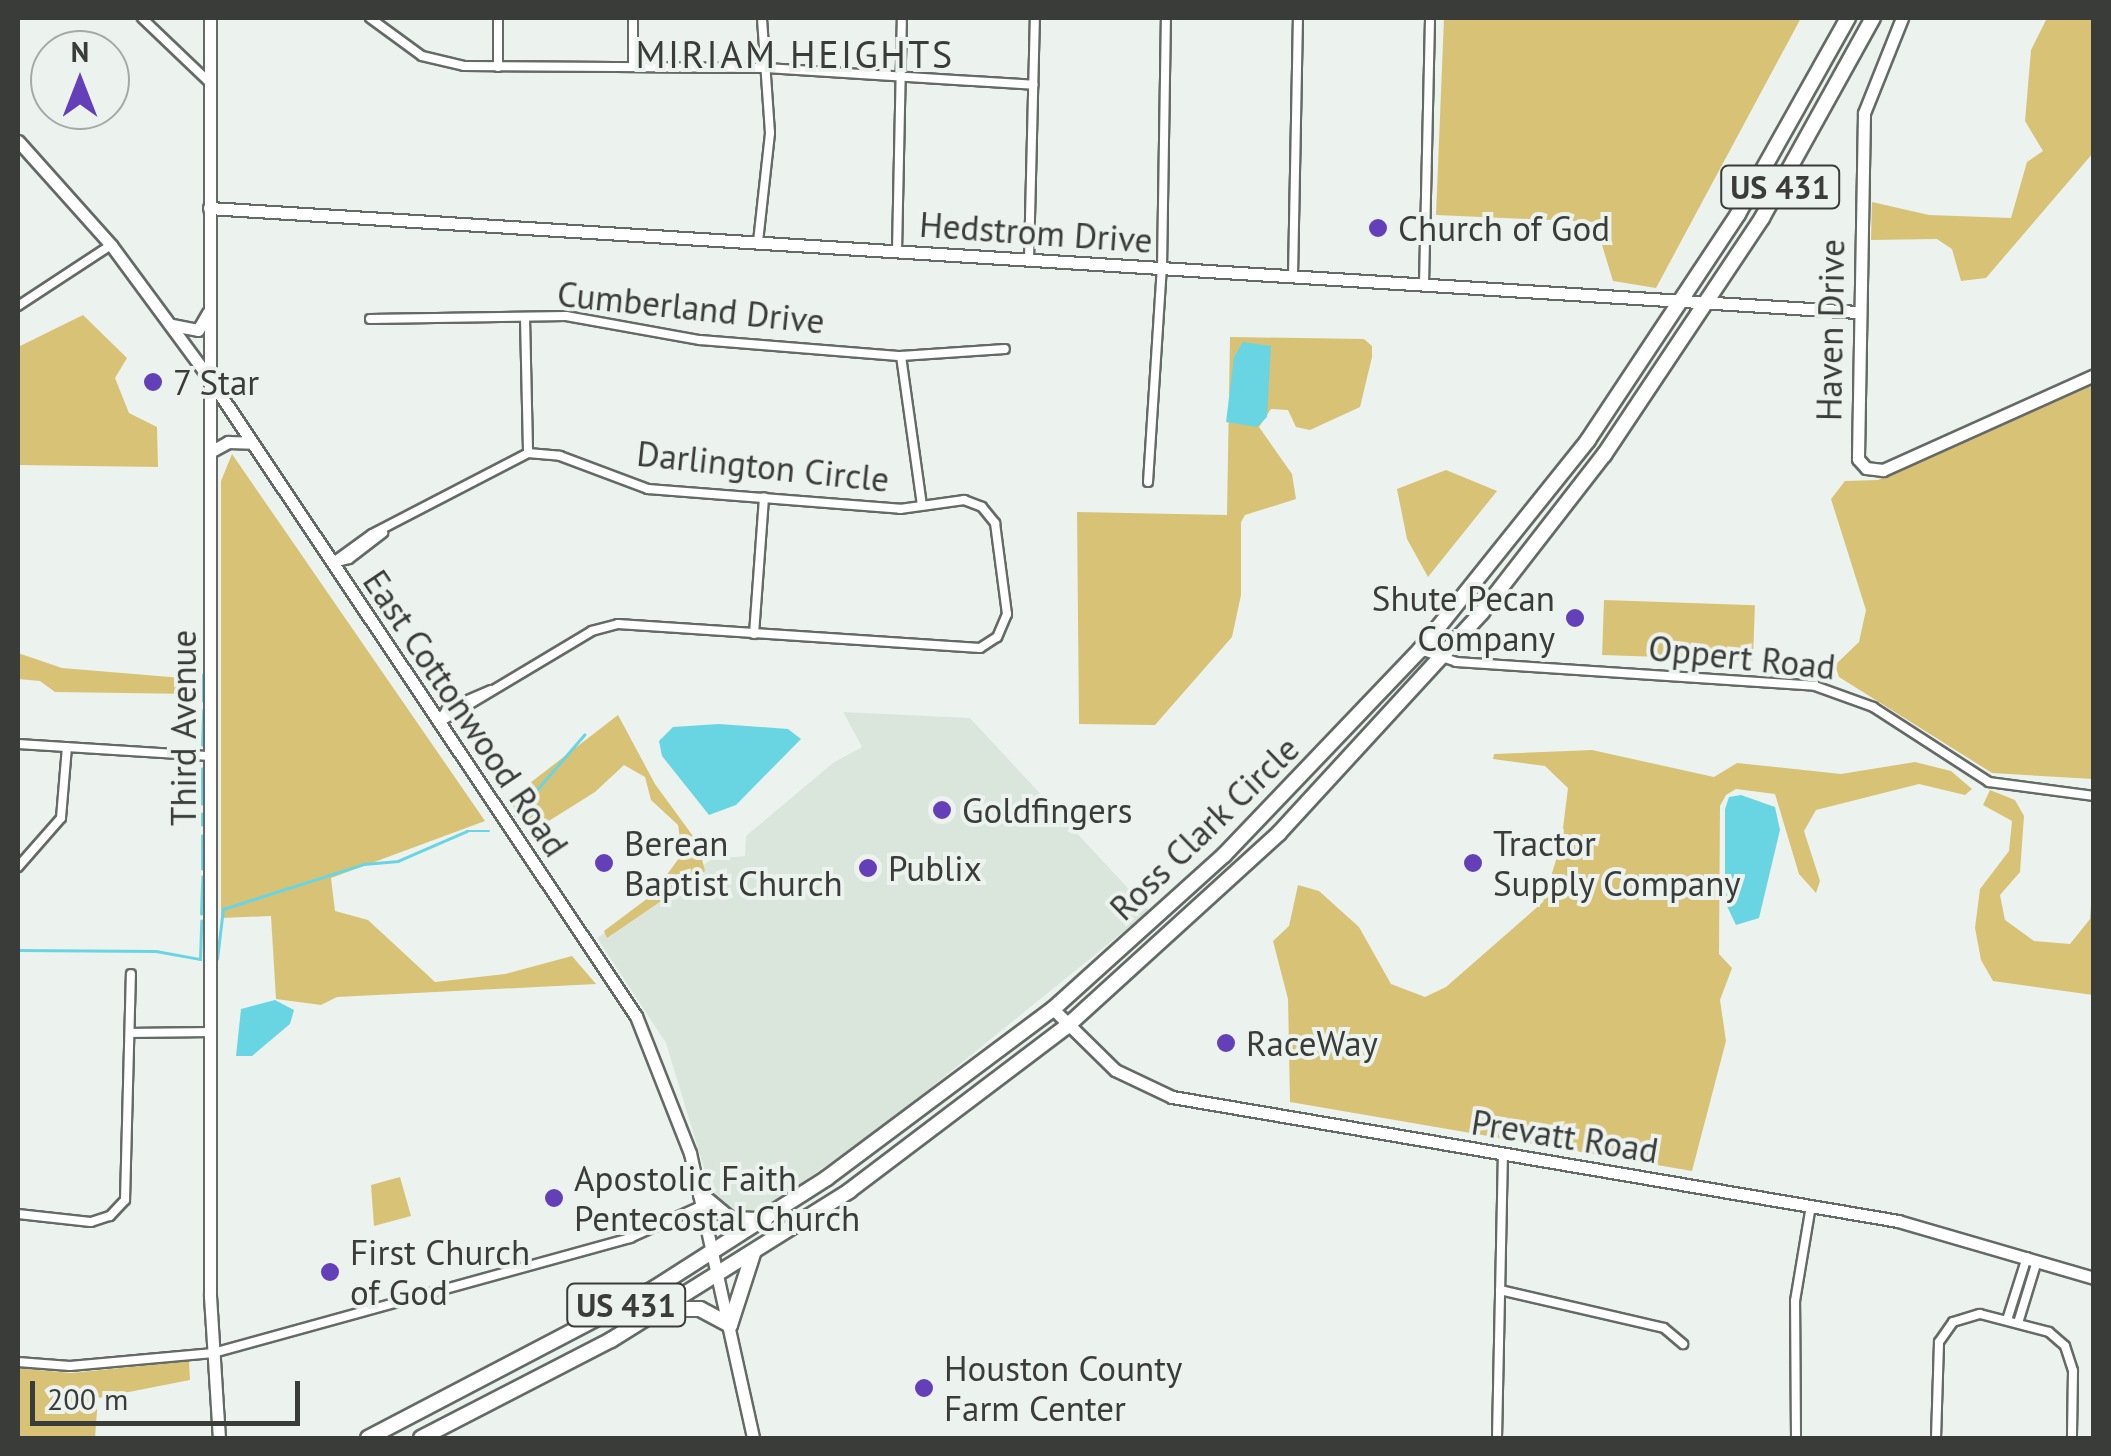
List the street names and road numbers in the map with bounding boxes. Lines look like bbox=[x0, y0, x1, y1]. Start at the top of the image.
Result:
road number: US 431 bbox=[1720, 160, 1840, 214]
street label: Hedstrom Drive bbox=[918, 203, 1154, 261]
street label: Haven Drive bbox=[1807, 239, 1853, 421]
street label: Cumberland Drive bbox=[555, 272, 827, 342]
street label: Darlington Circle bbox=[635, 432, 891, 500]
street label: East Cottonwood Road bbox=[355, 562, 577, 864]
street label: Oppert Road bbox=[1646, 626, 1838, 688]
street label: Third Avenue bbox=[162, 629, 204, 827]
street label: Ross Clark Circle bbox=[1100, 727, 1308, 929]
street label: Prevatt Road bbox=[1469, 1101, 1661, 1171]
road number: US 431 bbox=[566, 1278, 686, 1332]

